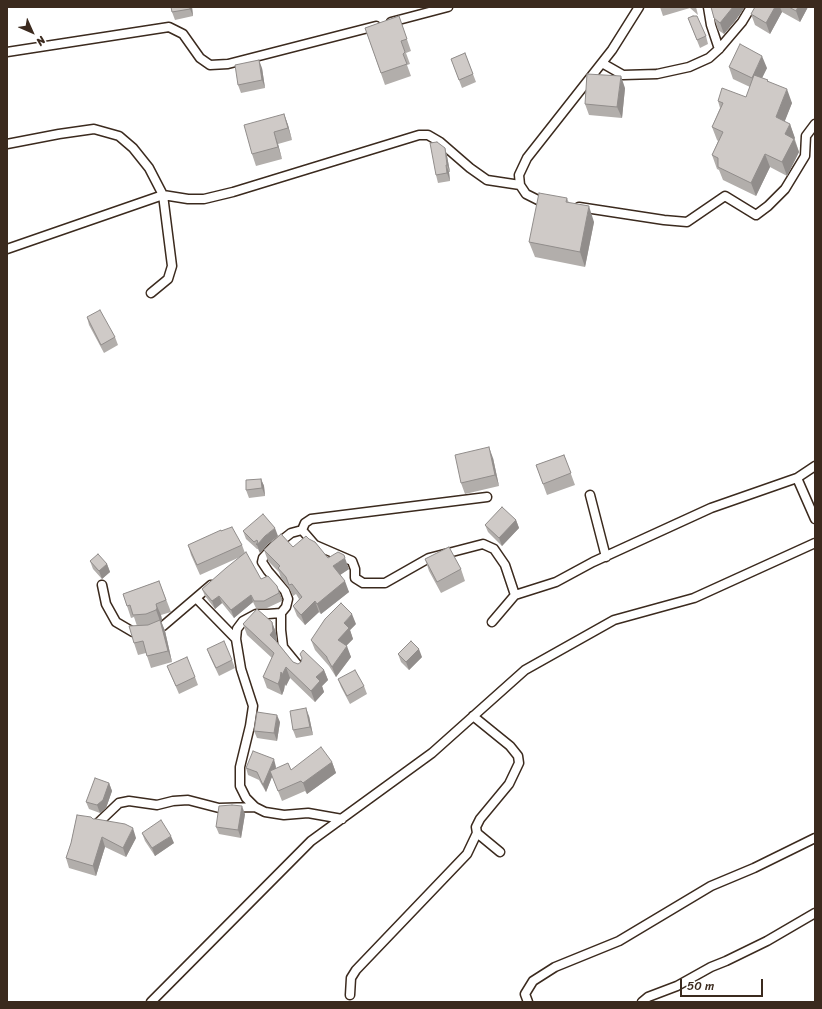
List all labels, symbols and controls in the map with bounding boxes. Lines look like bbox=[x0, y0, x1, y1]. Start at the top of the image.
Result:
north arrow bbox=[12, 12, 52, 52]
text: N bbox=[31, 31, 50, 50]
scale bar bbox=[682, 971, 765, 997]
text: 50 m bbox=[687, 975, 714, 997]

